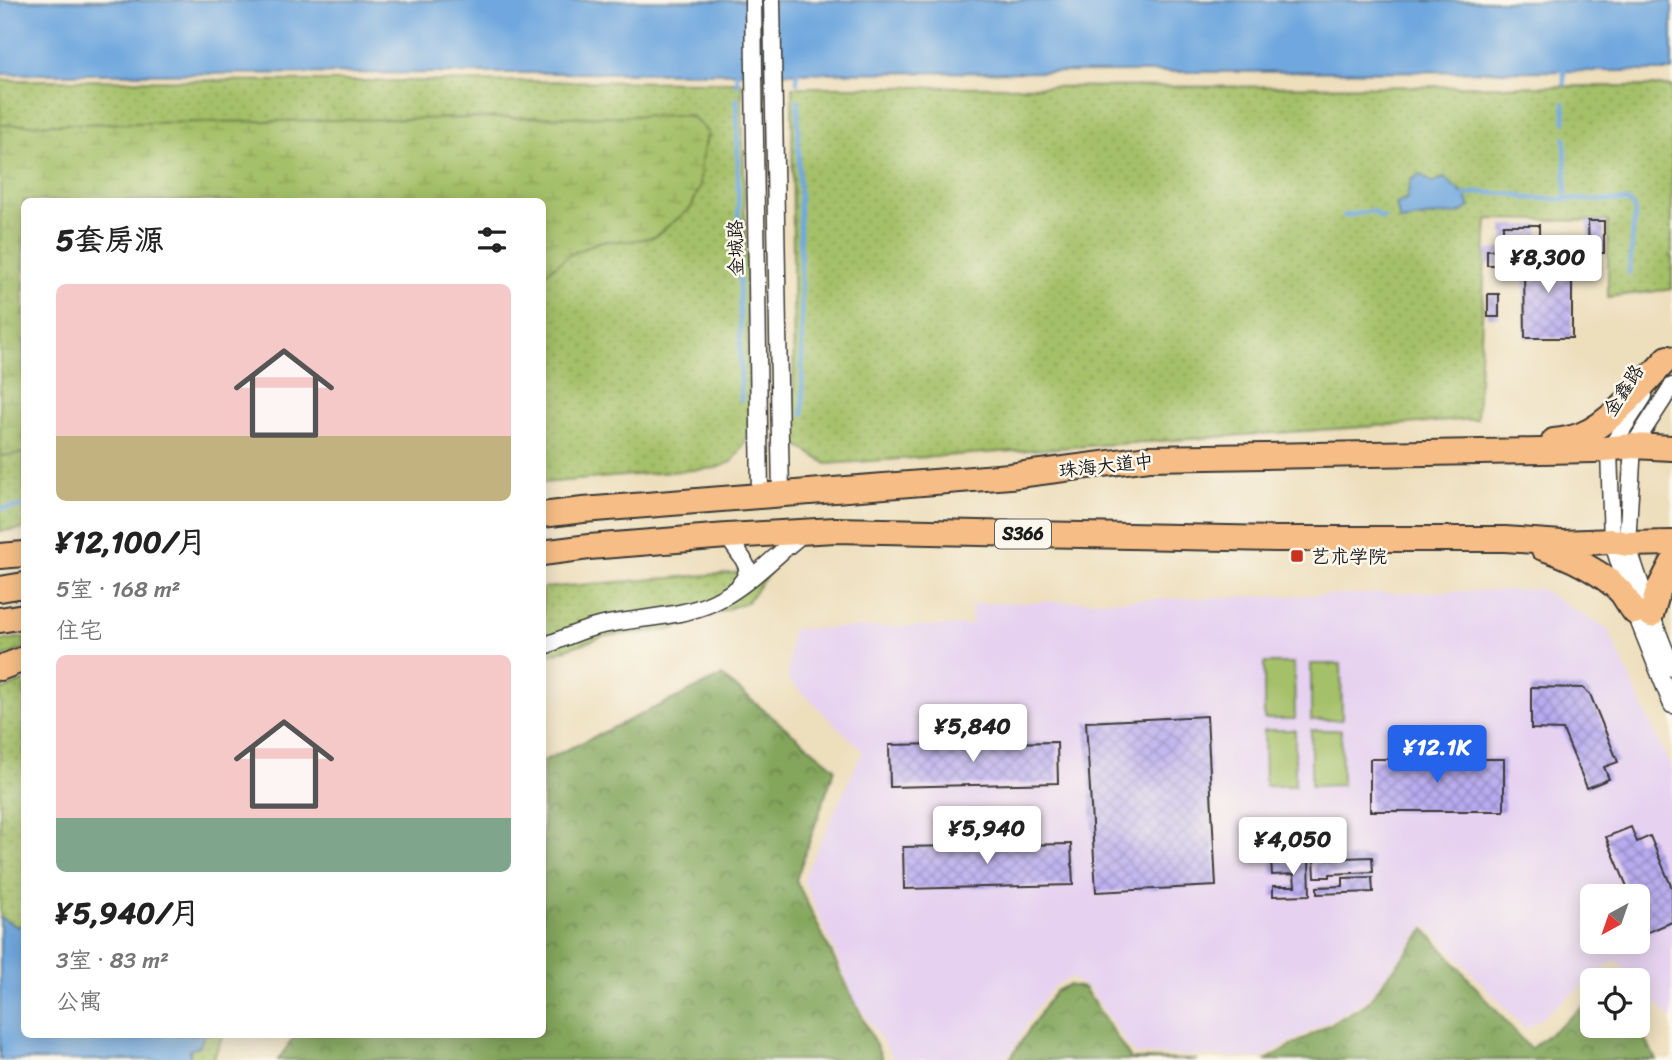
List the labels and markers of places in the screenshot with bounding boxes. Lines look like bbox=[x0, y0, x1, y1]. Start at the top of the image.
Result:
pin: ¥8,300 bbox=[1491, 236, 1605, 295]
place label: 艺术学院 bbox=[1311, 540, 1387, 573]
marker: 艺术学院 bbox=[1289, 548, 1305, 564]
pin: ¥5,840 bbox=[916, 704, 1030, 764]
pin: ¥12.1K bbox=[1380, 726, 1494, 785]
pin: ¥5,940 bbox=[930, 806, 1044, 866]
pin: ¥4,050 bbox=[1236, 818, 1350, 877]

